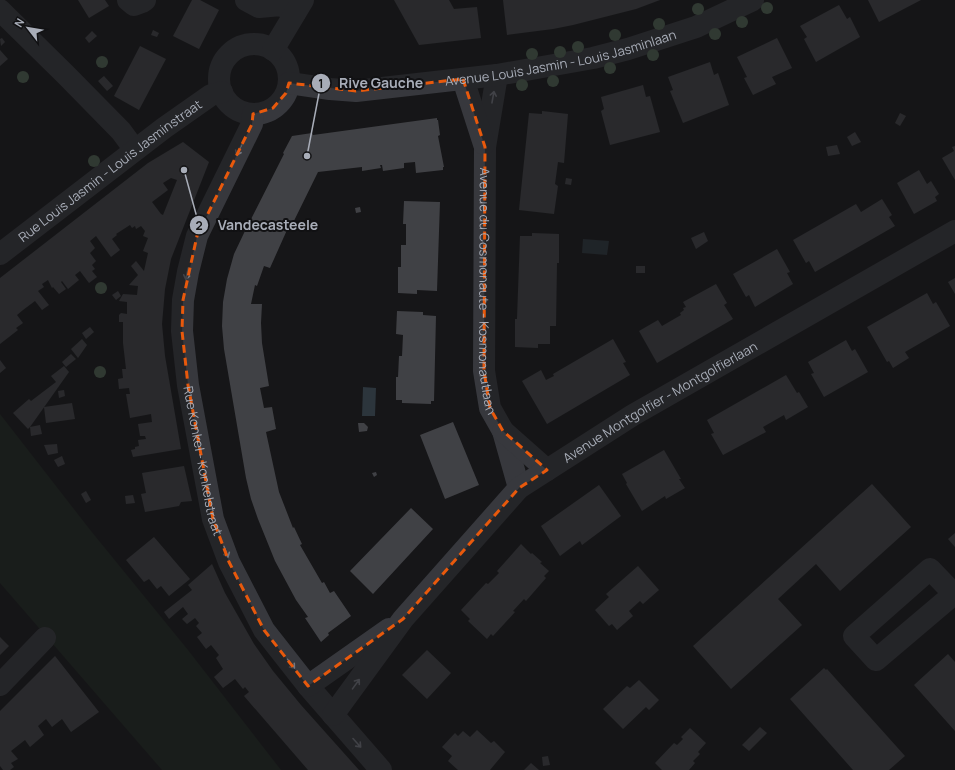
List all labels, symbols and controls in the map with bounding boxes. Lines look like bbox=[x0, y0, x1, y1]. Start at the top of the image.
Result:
north arrow bbox=[8, 8, 48, 48]
text: N bbox=[11, 15, 28, 30]
street label: Avenue Louis Jasmin - Louis Jasminlaan bbox=[444, 25, 678, 90]
callout: Rive Gauche bbox=[311, 70, 432, 96]
text: Rive Gauche bbox=[339, 73, 423, 92]
text: 1 bbox=[318, 75, 324, 92]
one-way arrow bbox=[489, 91, 497, 104]
street label: Rue Louis Jasmin - Louis Jasminstraat bbox=[14, 95, 205, 246]
one-way arrow bbox=[235, 143, 242, 155]
street label: Avenue du Cosmonaute - Kosmonautlaan bbox=[475, 167, 501, 418]
callout: Vandecasteele bbox=[189, 212, 326, 238]
text: Vandecasteele bbox=[218, 215, 318, 234]
text: 2 bbox=[195, 217, 203, 234]
one-way arrow bbox=[183, 267, 191, 280]
street label: Avenue Montgolfier - Montgolfierlaan bbox=[559, 337, 760, 467]
street label: Rue Konkel - Konkelstraat bbox=[179, 384, 227, 538]
one-way arrow bbox=[222, 546, 230, 558]
one-way arrow bbox=[286, 658, 295, 669]
one-way arrow bbox=[352, 679, 360, 690]
one-way arrow bbox=[352, 737, 361, 748]

